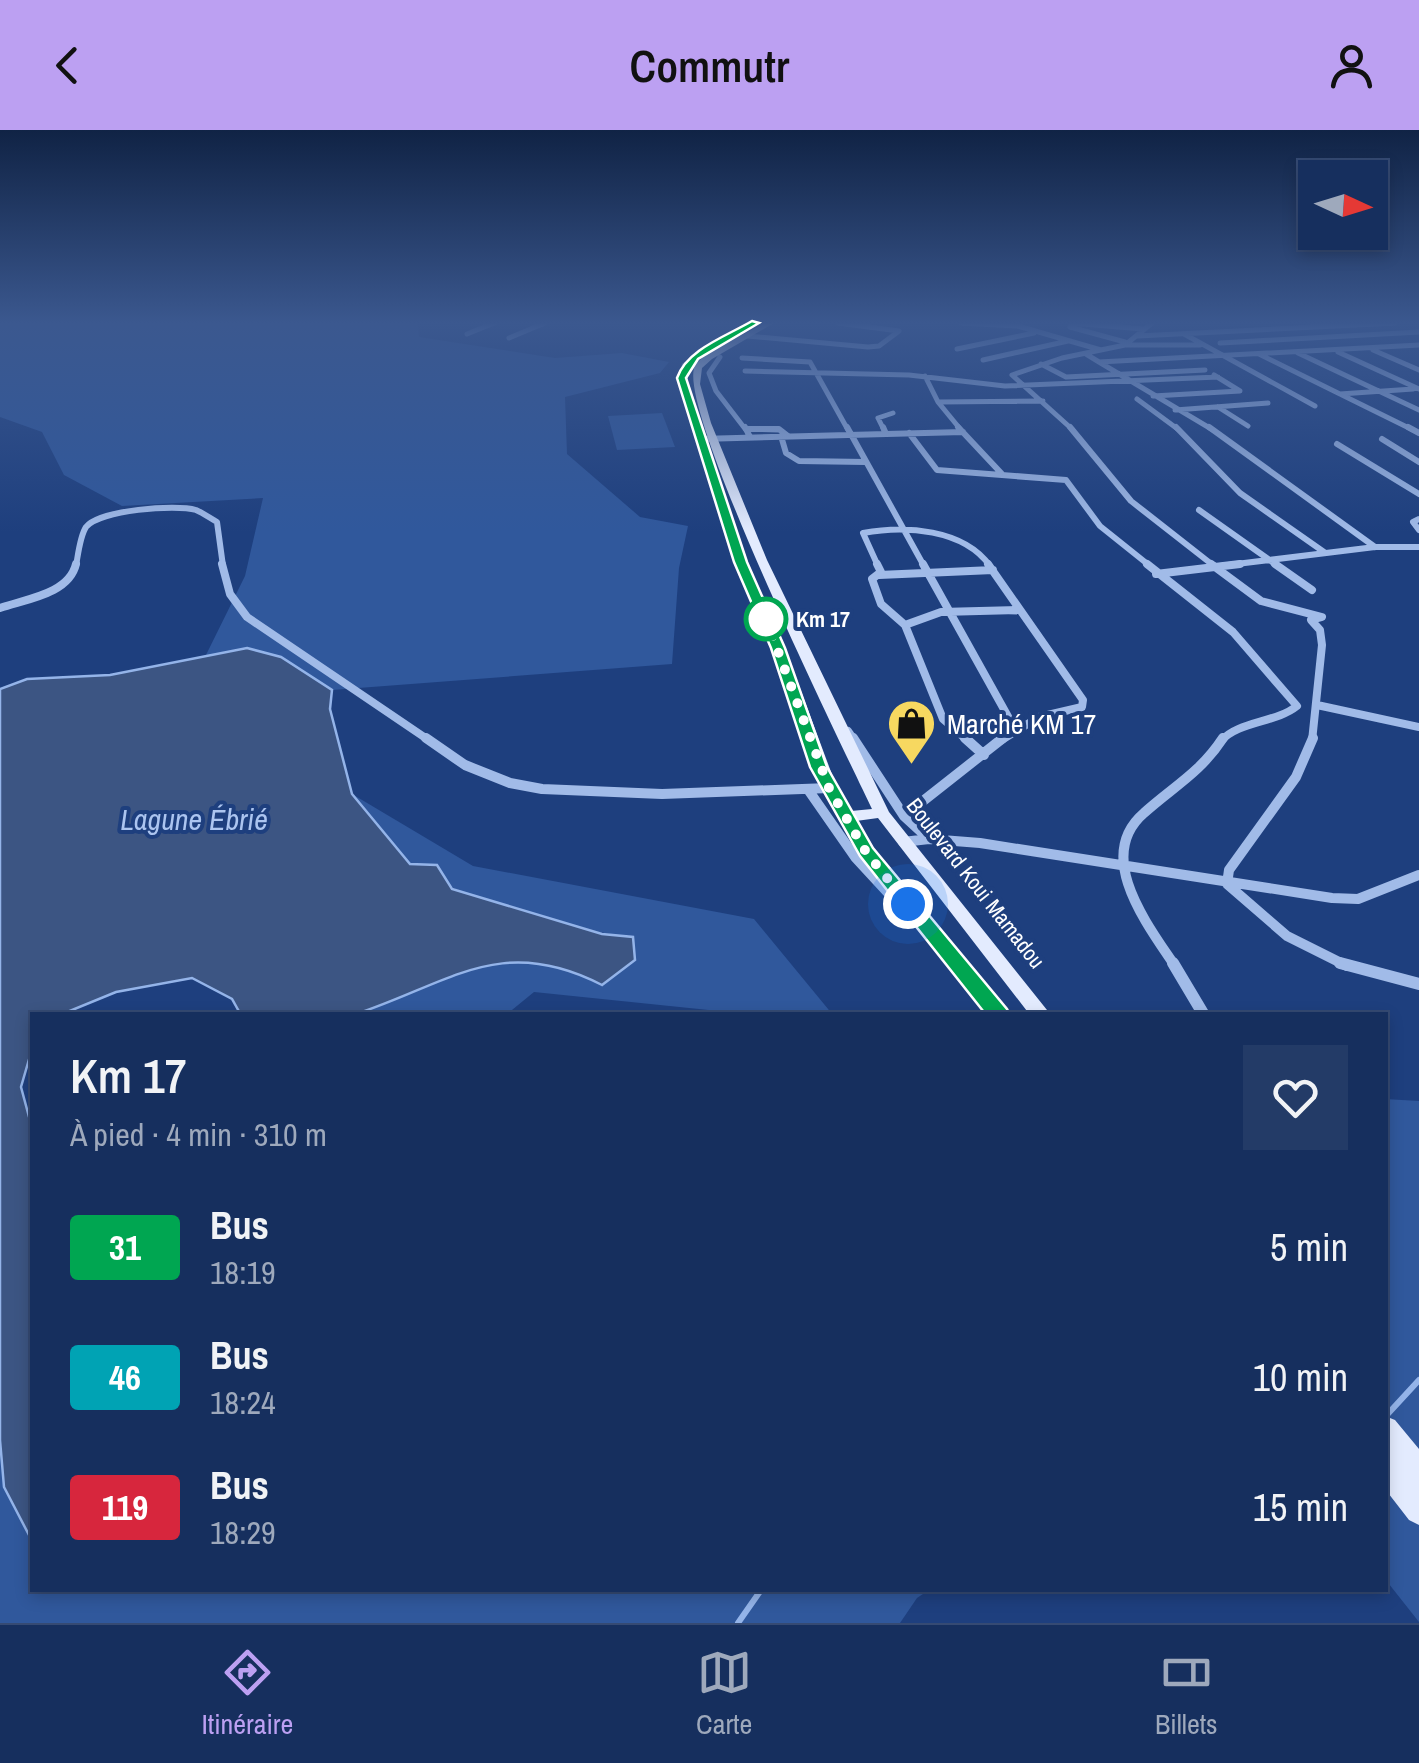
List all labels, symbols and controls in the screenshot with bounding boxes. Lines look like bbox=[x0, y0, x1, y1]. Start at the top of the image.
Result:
text: Commutr bbox=[630, 35, 789, 96]
icon: back bbox=[40, 38, 95, 93]
icon: person bbox=[1324, 38, 1379, 93]
north arrow bbox=[1298, 160, 1388, 250]
map controls bbox=[1298, 160, 1388, 250]
marker: Km 17 bbox=[745, 598, 787, 640]
place label: Km 17 bbox=[796, 604, 850, 634]
shop icon: Marché KM 17 bbox=[886, 698, 938, 766]
place label: Marché KM 17 bbox=[947, 705, 1096, 743]
street label: Boulevard Koui Mamadou bbox=[900, 792, 1052, 974]
water label: Lagune Ébrié bbox=[120, 799, 268, 839]
your location bbox=[883, 879, 933, 929]
text: Km 17 bbox=[70, 1043, 187, 1108]
button: heart bbox=[1243, 1045, 1348, 1150]
text: À pied · 4 min · 310 m bbox=[70, 1113, 327, 1156]
text: Bus bbox=[210, 1200, 269, 1251]
text: 5 min bbox=[1270, 1222, 1348, 1273]
text: 31 bbox=[109, 1224, 141, 1271]
text: 18:19 bbox=[210, 1251, 276, 1294]
text: Bus bbox=[210, 1330, 269, 1381]
text: 10 min bbox=[1253, 1352, 1348, 1403]
text: 46 bbox=[109, 1354, 141, 1401]
text: 18:24 bbox=[210, 1381, 276, 1424]
text: Bus bbox=[210, 1460, 269, 1511]
text: 15 min bbox=[1253, 1482, 1348, 1533]
text: 119 bbox=[102, 1484, 148, 1531]
text: 18:29 bbox=[210, 1511, 276, 1554]
tab: Itinéraire bbox=[201, 1645, 293, 1743]
tab: Carte bbox=[696, 1645, 752, 1743]
tab: Billets bbox=[1155, 1645, 1218, 1743]

